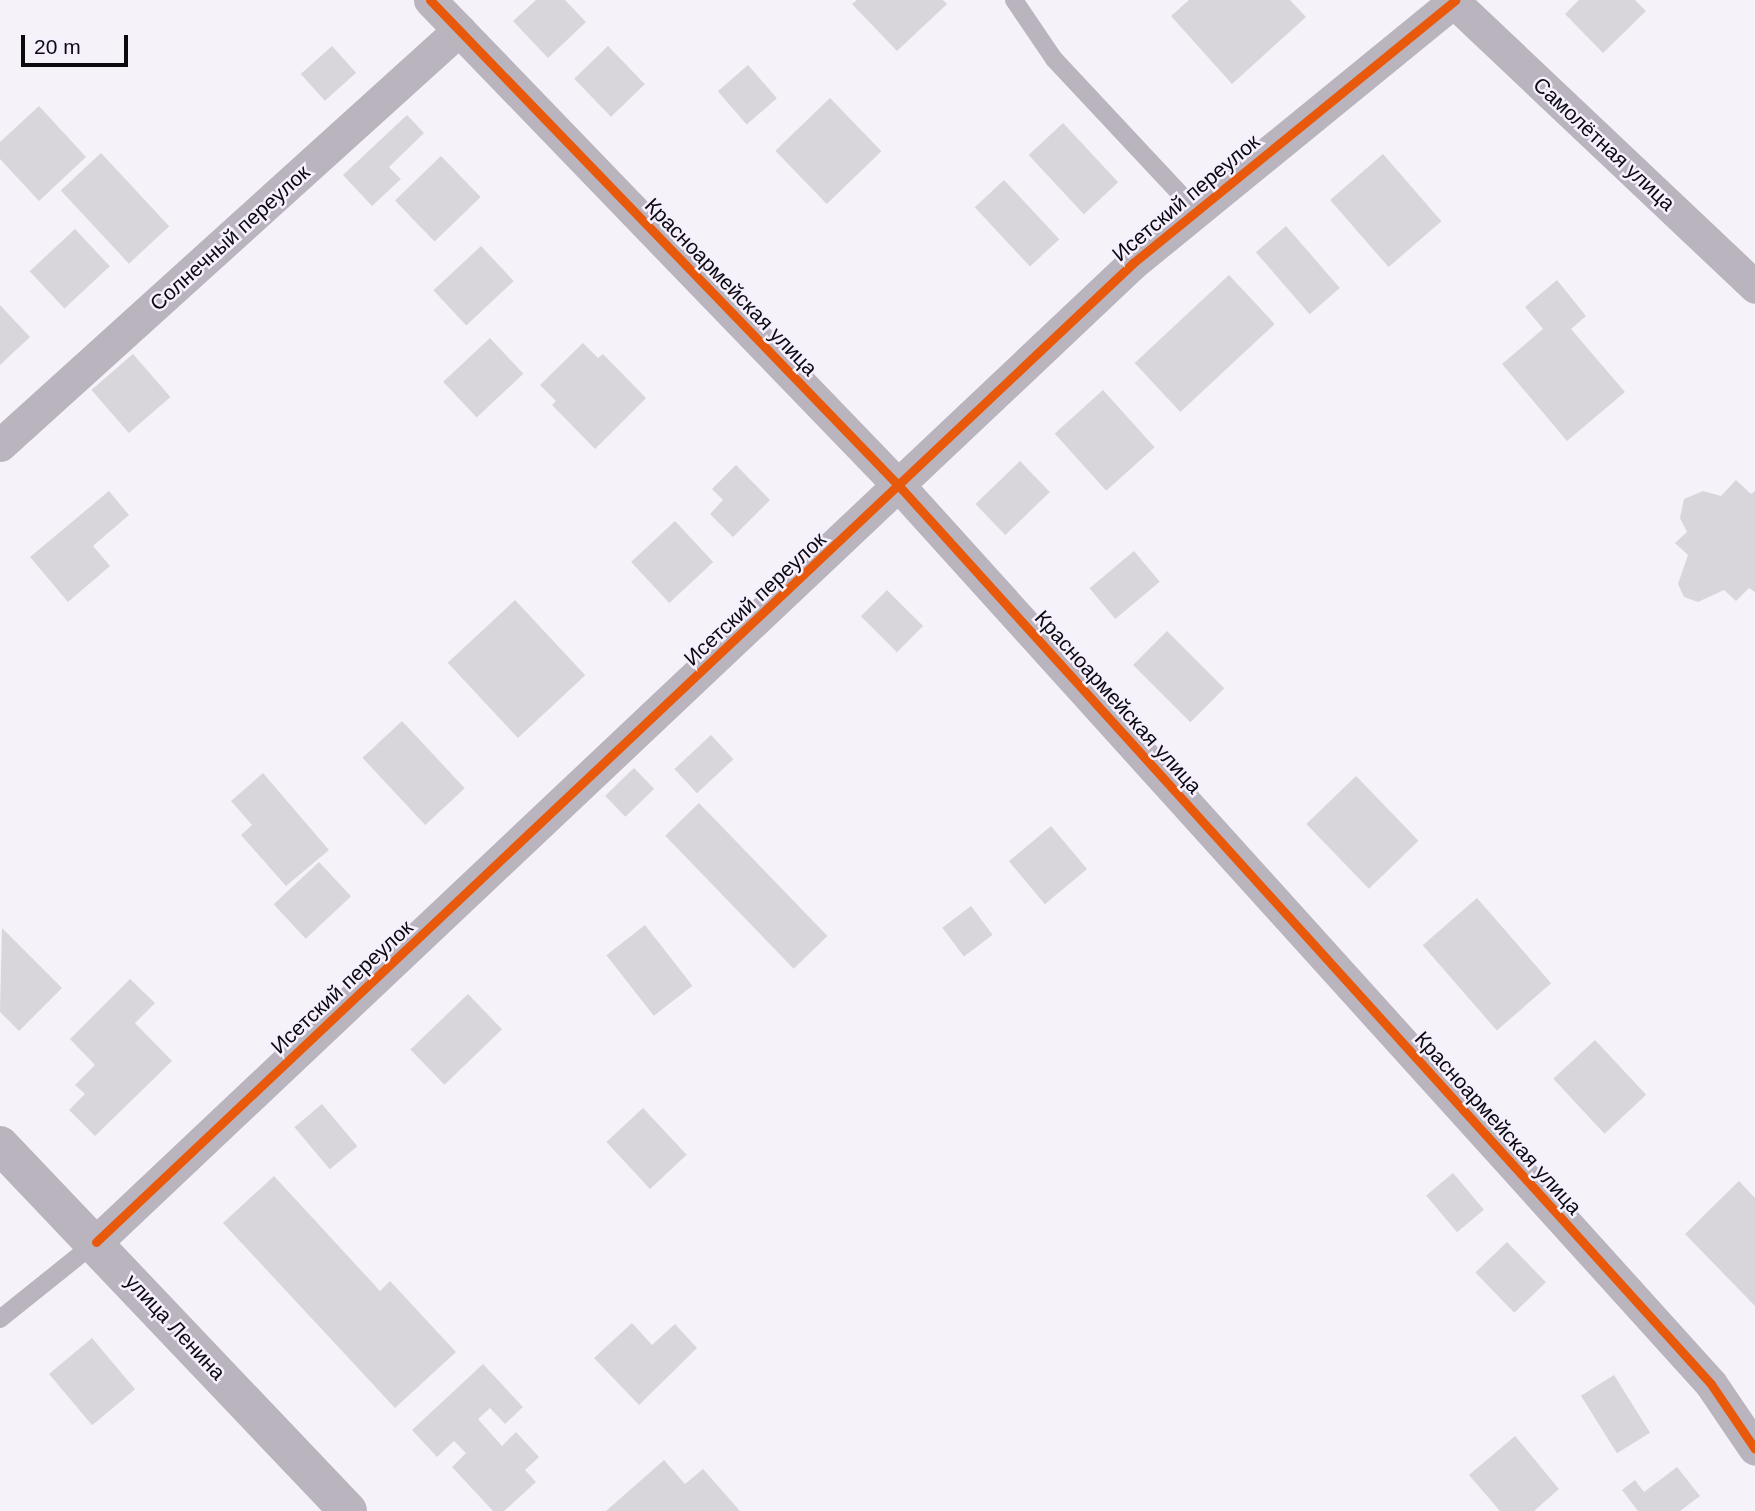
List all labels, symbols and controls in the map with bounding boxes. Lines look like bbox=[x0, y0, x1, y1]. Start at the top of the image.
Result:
scale bar bbox=[24, 21, 131, 65]
text: 20 m bbox=[34, 35, 81, 58]
street label: Самолётная улица bbox=[1528, 72, 1680, 216]
street label: Исетский переулок bbox=[1107, 129, 1265, 267]
street label: Солнечный переулок bbox=[145, 160, 315, 316]
street label: Красноармейская улица bbox=[640, 193, 822, 381]
street label: Исетский переулок bbox=[679, 527, 831, 671]
street label: Красноармейская улица bbox=[1029, 605, 1207, 799]
street label: Исетский переулок bbox=[266, 915, 418, 1059]
street label: Красноармейская улица bbox=[1409, 1026, 1587, 1220]
street label: улица Ленина bbox=[120, 1269, 230, 1385]

